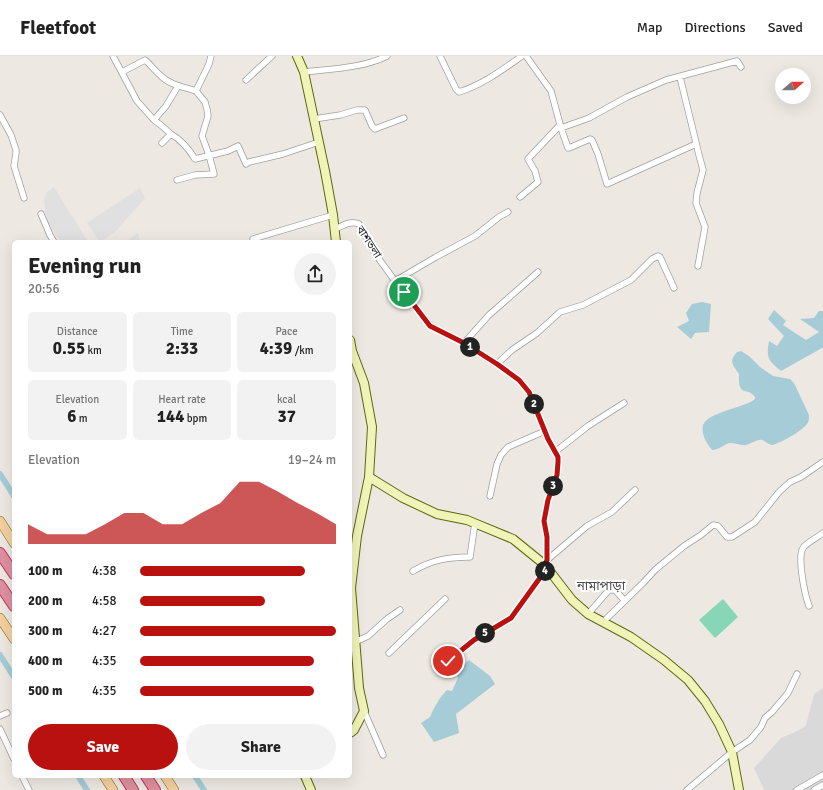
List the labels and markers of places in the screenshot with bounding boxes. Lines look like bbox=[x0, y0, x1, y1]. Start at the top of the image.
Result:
pin bbox=[387, 275, 421, 309]
pin: 1 bbox=[460, 337, 480, 357]
pin: 2 bbox=[524, 394, 544, 414]
pin: 3 bbox=[543, 476, 563, 496]
pin: 4 bbox=[535, 561, 555, 581]
pin: 5 bbox=[475, 623, 495, 643]
pin bbox=[431, 644, 465, 678]

